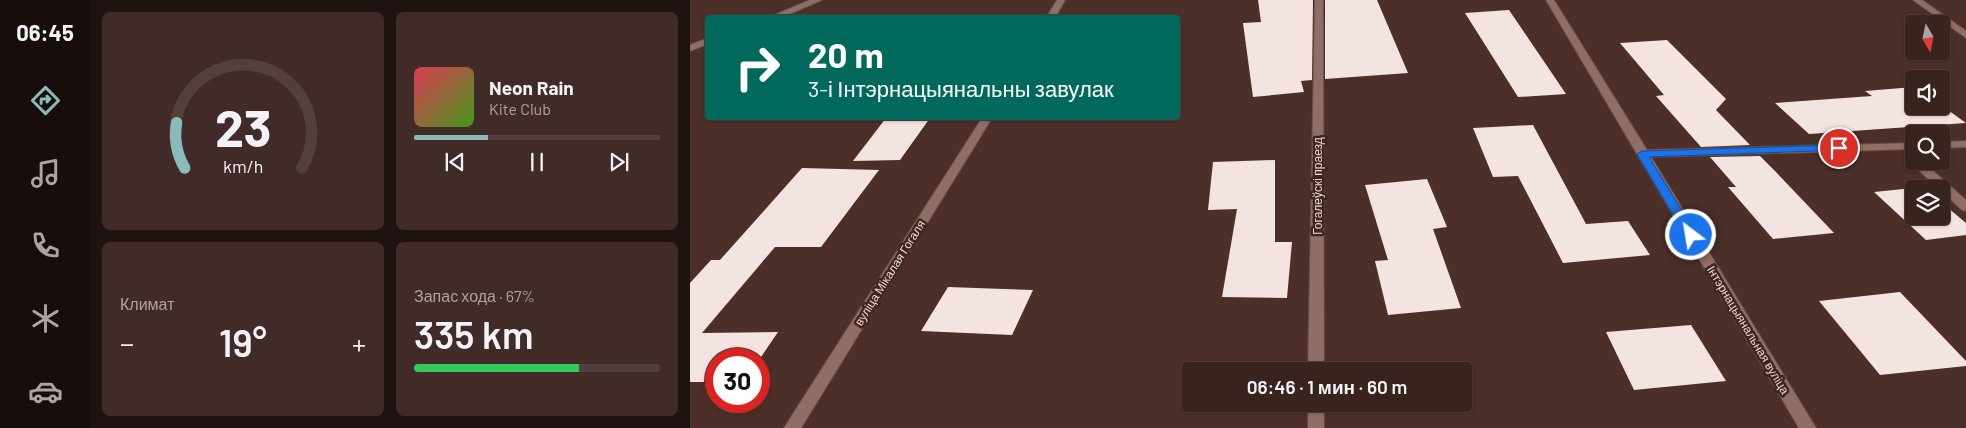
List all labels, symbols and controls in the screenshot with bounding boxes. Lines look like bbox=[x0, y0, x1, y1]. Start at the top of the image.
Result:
north arrow bbox=[1905, 15, 1950, 60]
map controls bbox=[1905, 15, 1950, 225]
text: 06:45 bbox=[16, 19, 74, 45]
text: 20 m bbox=[808, 33, 884, 75]
icon: right bbox=[725, 35, 790, 100]
button: sound bbox=[1905, 70, 1950, 115]
text: 3-і Інтэрнацыянальны завулак bbox=[808, 75, 1114, 101]
text: Neon Rain bbox=[489, 76, 574, 99]
icon: directions bbox=[28, 83, 63, 118]
text: 23 bbox=[215, 95, 271, 157]
text: Kite Club bbox=[489, 99, 551, 118]
button: search bbox=[1905, 125, 1950, 170]
pin bbox=[1818, 127, 1860, 169]
icon: arrive bbox=[1825, 134, 1853, 162]
street label: Гогалеўскі праезд bbox=[1310, 137, 1325, 235]
icon: previous bbox=[441, 148, 469, 176]
icon: pause bbox=[523, 148, 551, 176]
icon: next bbox=[605, 148, 633, 176]
text: km/h bbox=[223, 155, 263, 177]
icon: music bbox=[28, 156, 63, 191]
button: layers bbox=[1905, 180, 1950, 225]
position arrow bbox=[1664, 208, 1716, 260]
street label: вуліца Мікалая Гогаля bbox=[851, 217, 928, 328]
icon: phone bbox=[28, 228, 63, 263]
street label: Інтэрнацыянальная вуліца bbox=[1704, 263, 1793, 397]
text: Запас хода · 67% bbox=[414, 286, 535, 305]
text: Климат bbox=[120, 294, 174, 313]
icon: climate bbox=[28, 301, 63, 336]
text: 335 km bbox=[414, 311, 533, 357]
text: 19° bbox=[219, 319, 267, 365]
text: − bbox=[120, 326, 134, 360]
text: + bbox=[352, 326, 366, 360]
speed limit sign: 30 bbox=[705, 348, 770, 413]
icon: car bbox=[28, 374, 63, 409]
text: 06:46 · 1 мин · 60 m bbox=[1247, 375, 1407, 398]

